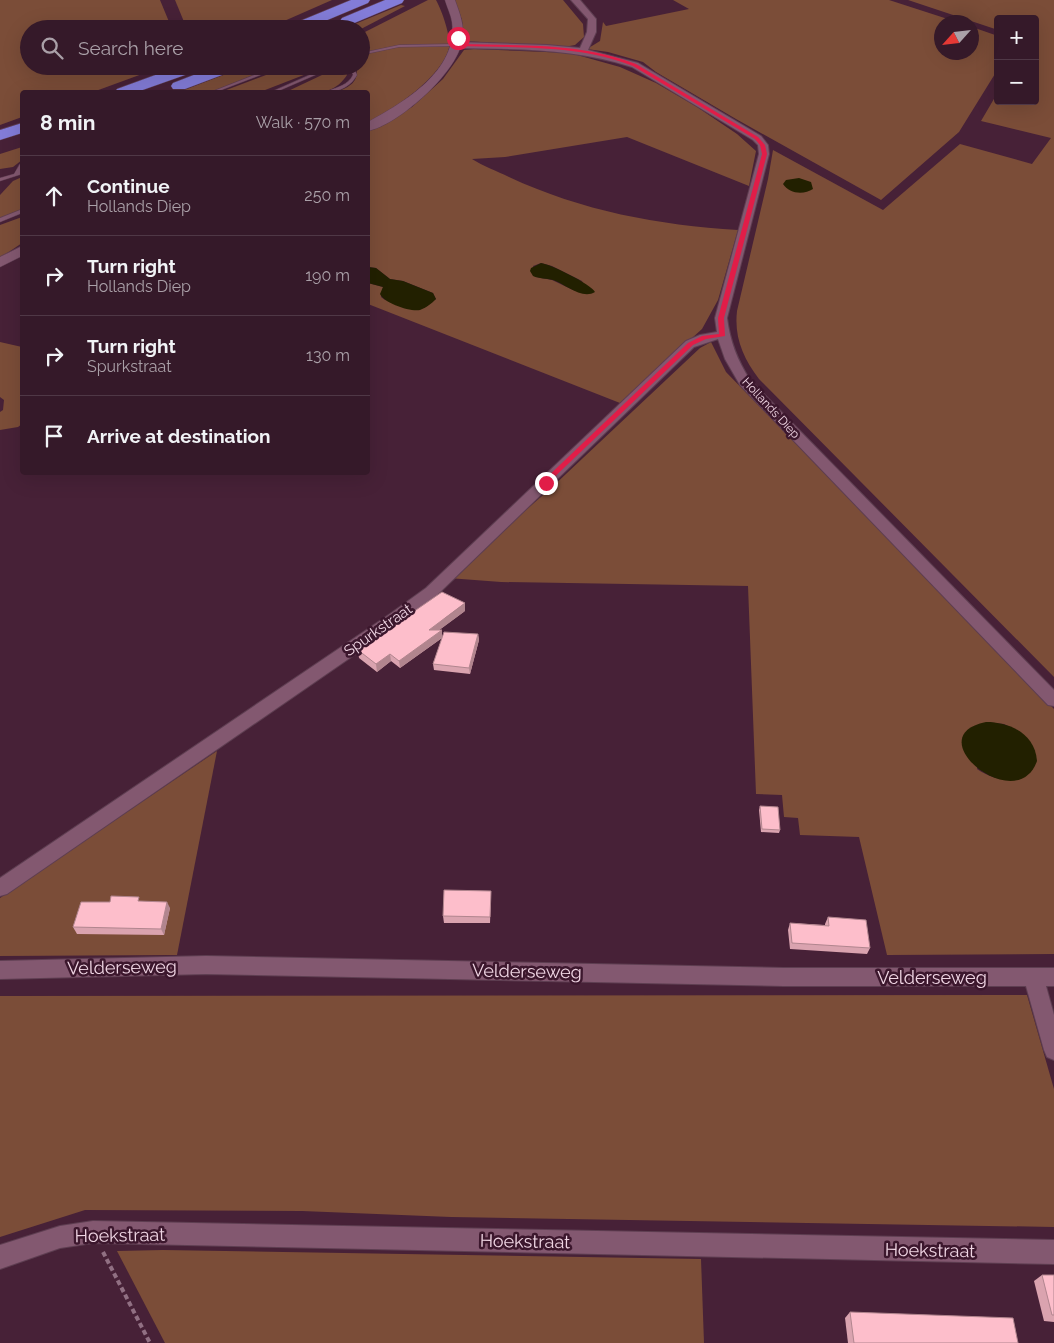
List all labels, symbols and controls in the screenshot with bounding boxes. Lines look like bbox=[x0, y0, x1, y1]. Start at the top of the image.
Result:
north arrow bbox=[934, 15, 979, 60]
map controls bbox=[994, 15, 1039, 105]
button: + bbox=[994, 15, 1039, 60]
search box bbox=[20, 20, 370, 75]
route start bbox=[447, 27, 470, 50]
icon: search bbox=[38, 34, 66, 62]
text: Search here bbox=[78, 37, 184, 59]
button: − bbox=[994, 60, 1039, 105]
text: 8 min bbox=[40, 110, 95, 135]
text: Walk · 570 m bbox=[256, 113, 350, 132]
text: Continue bbox=[87, 175, 170, 197]
icon: ahead bbox=[40, 182, 68, 210]
text: 250 m bbox=[304, 186, 350, 205]
text: Hollands Diep bbox=[87, 197, 191, 216]
text: Turn right bbox=[87, 255, 176, 277]
icon: right bbox=[40, 262, 68, 290]
text: 190 m bbox=[305, 266, 350, 285]
text: Hollands Diep bbox=[87, 277, 191, 296]
text: Turn right bbox=[87, 335, 176, 357]
icon: right bbox=[40, 342, 68, 370]
text: 130 m bbox=[306, 346, 350, 365]
text: Spurkstraat bbox=[87, 357, 172, 376]
street label: Hollands Diep bbox=[739, 375, 803, 441]
icon: arrive bbox=[40, 422, 68, 450]
text: Arrive at destination bbox=[87, 425, 271, 447]
route end bbox=[535, 472, 558, 495]
street label: Spurkstraat bbox=[340, 600, 416, 660]
street label: Velderseweg bbox=[67, 956, 177, 978]
street label: Velderseweg bbox=[472, 960, 582, 982]
street label: Velderseweg bbox=[877, 967, 987, 988]
street label: Hoekstraat bbox=[75, 1224, 165, 1246]
street label: Hoekstraat bbox=[480, 1230, 570, 1252]
street label: Hoekstraat bbox=[885, 1239, 975, 1261]

